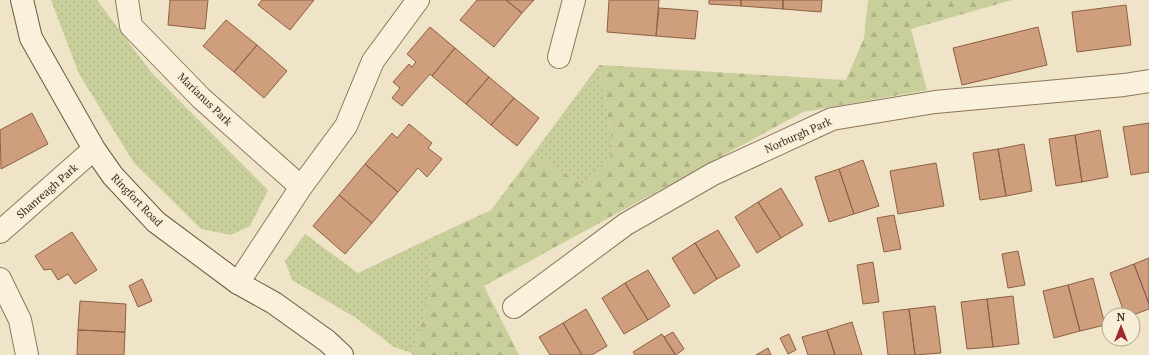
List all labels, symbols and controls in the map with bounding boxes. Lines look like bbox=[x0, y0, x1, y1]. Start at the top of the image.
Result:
street label: Marianus Park bbox=[175, 69, 235, 129]
street label: Norburgh Park bbox=[762, 114, 834, 156]
street label: Shanreagh Park bbox=[13, 160, 81, 221]
street label: Ringfort Road bbox=[108, 171, 166, 229]
north arrow bbox=[1101, 307, 1141, 347]
text: N bbox=[1117, 310, 1126, 324]

